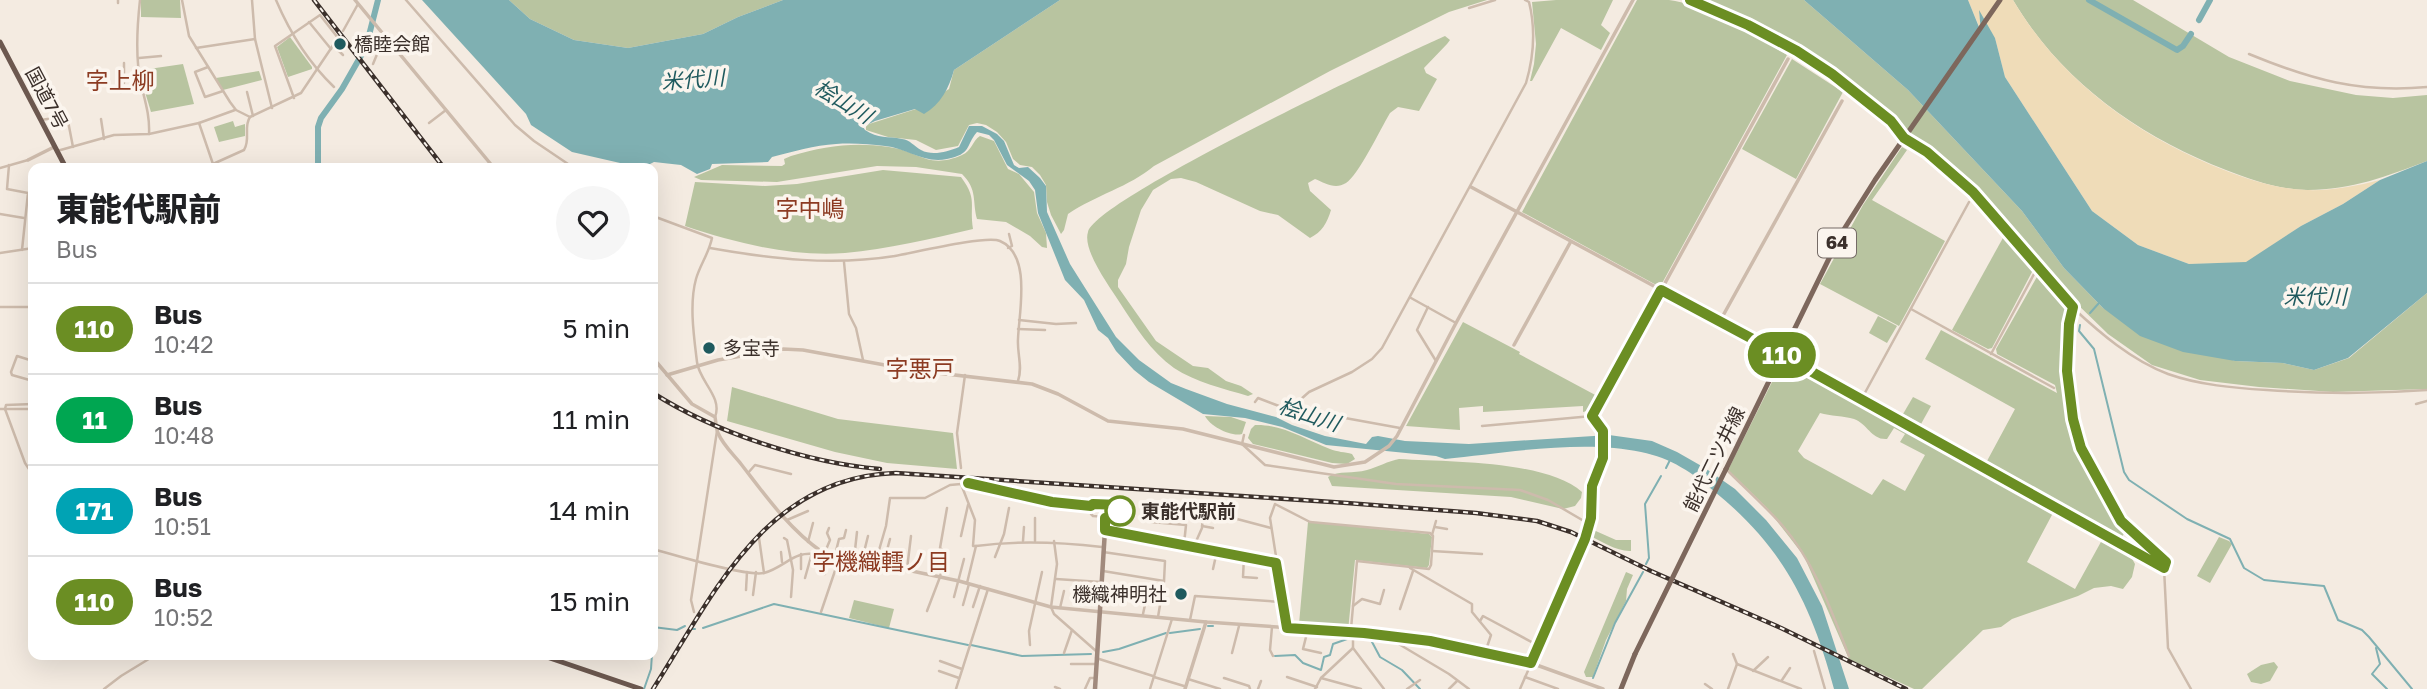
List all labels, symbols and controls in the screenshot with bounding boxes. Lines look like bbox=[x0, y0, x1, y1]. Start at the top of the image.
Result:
place label: 橋睦会館 bbox=[354, 32, 430, 55]
marker: 橋睦会館 bbox=[332, 36, 348, 52]
street label: 国道7号 bbox=[22, 63, 73, 133]
water label: 米代川 bbox=[661, 64, 727, 94]
district label: 字上柳 bbox=[86, 66, 155, 94]
water label: 桧山川 bbox=[810, 74, 879, 130]
button: heart bbox=[556, 186, 630, 260]
text: 東能代駅前 bbox=[56, 189, 221, 228]
district label: 字中嶋 bbox=[776, 194, 845, 222]
road number: 64 bbox=[1818, 229, 1856, 258]
text: Bus bbox=[56, 235, 98, 263]
water label: 米代川 bbox=[2284, 283, 2348, 309]
text: Bus bbox=[154, 299, 202, 330]
text: 5 min bbox=[562, 313, 630, 344]
text: 110 bbox=[74, 314, 115, 343]
text: 10:42 bbox=[154, 330, 214, 358]
line badge: 110 bbox=[1742, 332, 1822, 378]
place label: 多宝寺 bbox=[723, 336, 780, 359]
marker: 多宝寺 bbox=[701, 340, 717, 356]
text: 110 bbox=[1762, 340, 1802, 369]
district label: 字悪戸 bbox=[886, 354, 955, 382]
text: Bus bbox=[154, 390, 202, 421]
water label: 桧山川 bbox=[1275, 392, 1345, 437]
street label: 能代二ツ井線 bbox=[1678, 403, 1749, 515]
text: 11 min bbox=[552, 404, 630, 435]
text: 11 bbox=[82, 405, 107, 434]
text: 10:48 bbox=[154, 421, 214, 449]
text: Bus bbox=[154, 481, 202, 512]
text: 14 min bbox=[549, 495, 630, 526]
text: 171 bbox=[76, 496, 113, 525]
marker: 東能代駅前 bbox=[1105, 496, 1135, 526]
place label: 東能代駅前 bbox=[1141, 499, 1236, 522]
text: 10:51 bbox=[154, 512, 211, 540]
district label: 字機織轌ノ目 bbox=[812, 547, 950, 575]
text: Bus bbox=[154, 572, 202, 603]
place label: 機織神明社 bbox=[1072, 582, 1167, 605]
text: 15 min bbox=[550, 586, 630, 617]
marker: 機織神明社 bbox=[1173, 586, 1189, 602]
text: 110 bbox=[74, 587, 115, 616]
text: 10:52 bbox=[154, 603, 213, 631]

